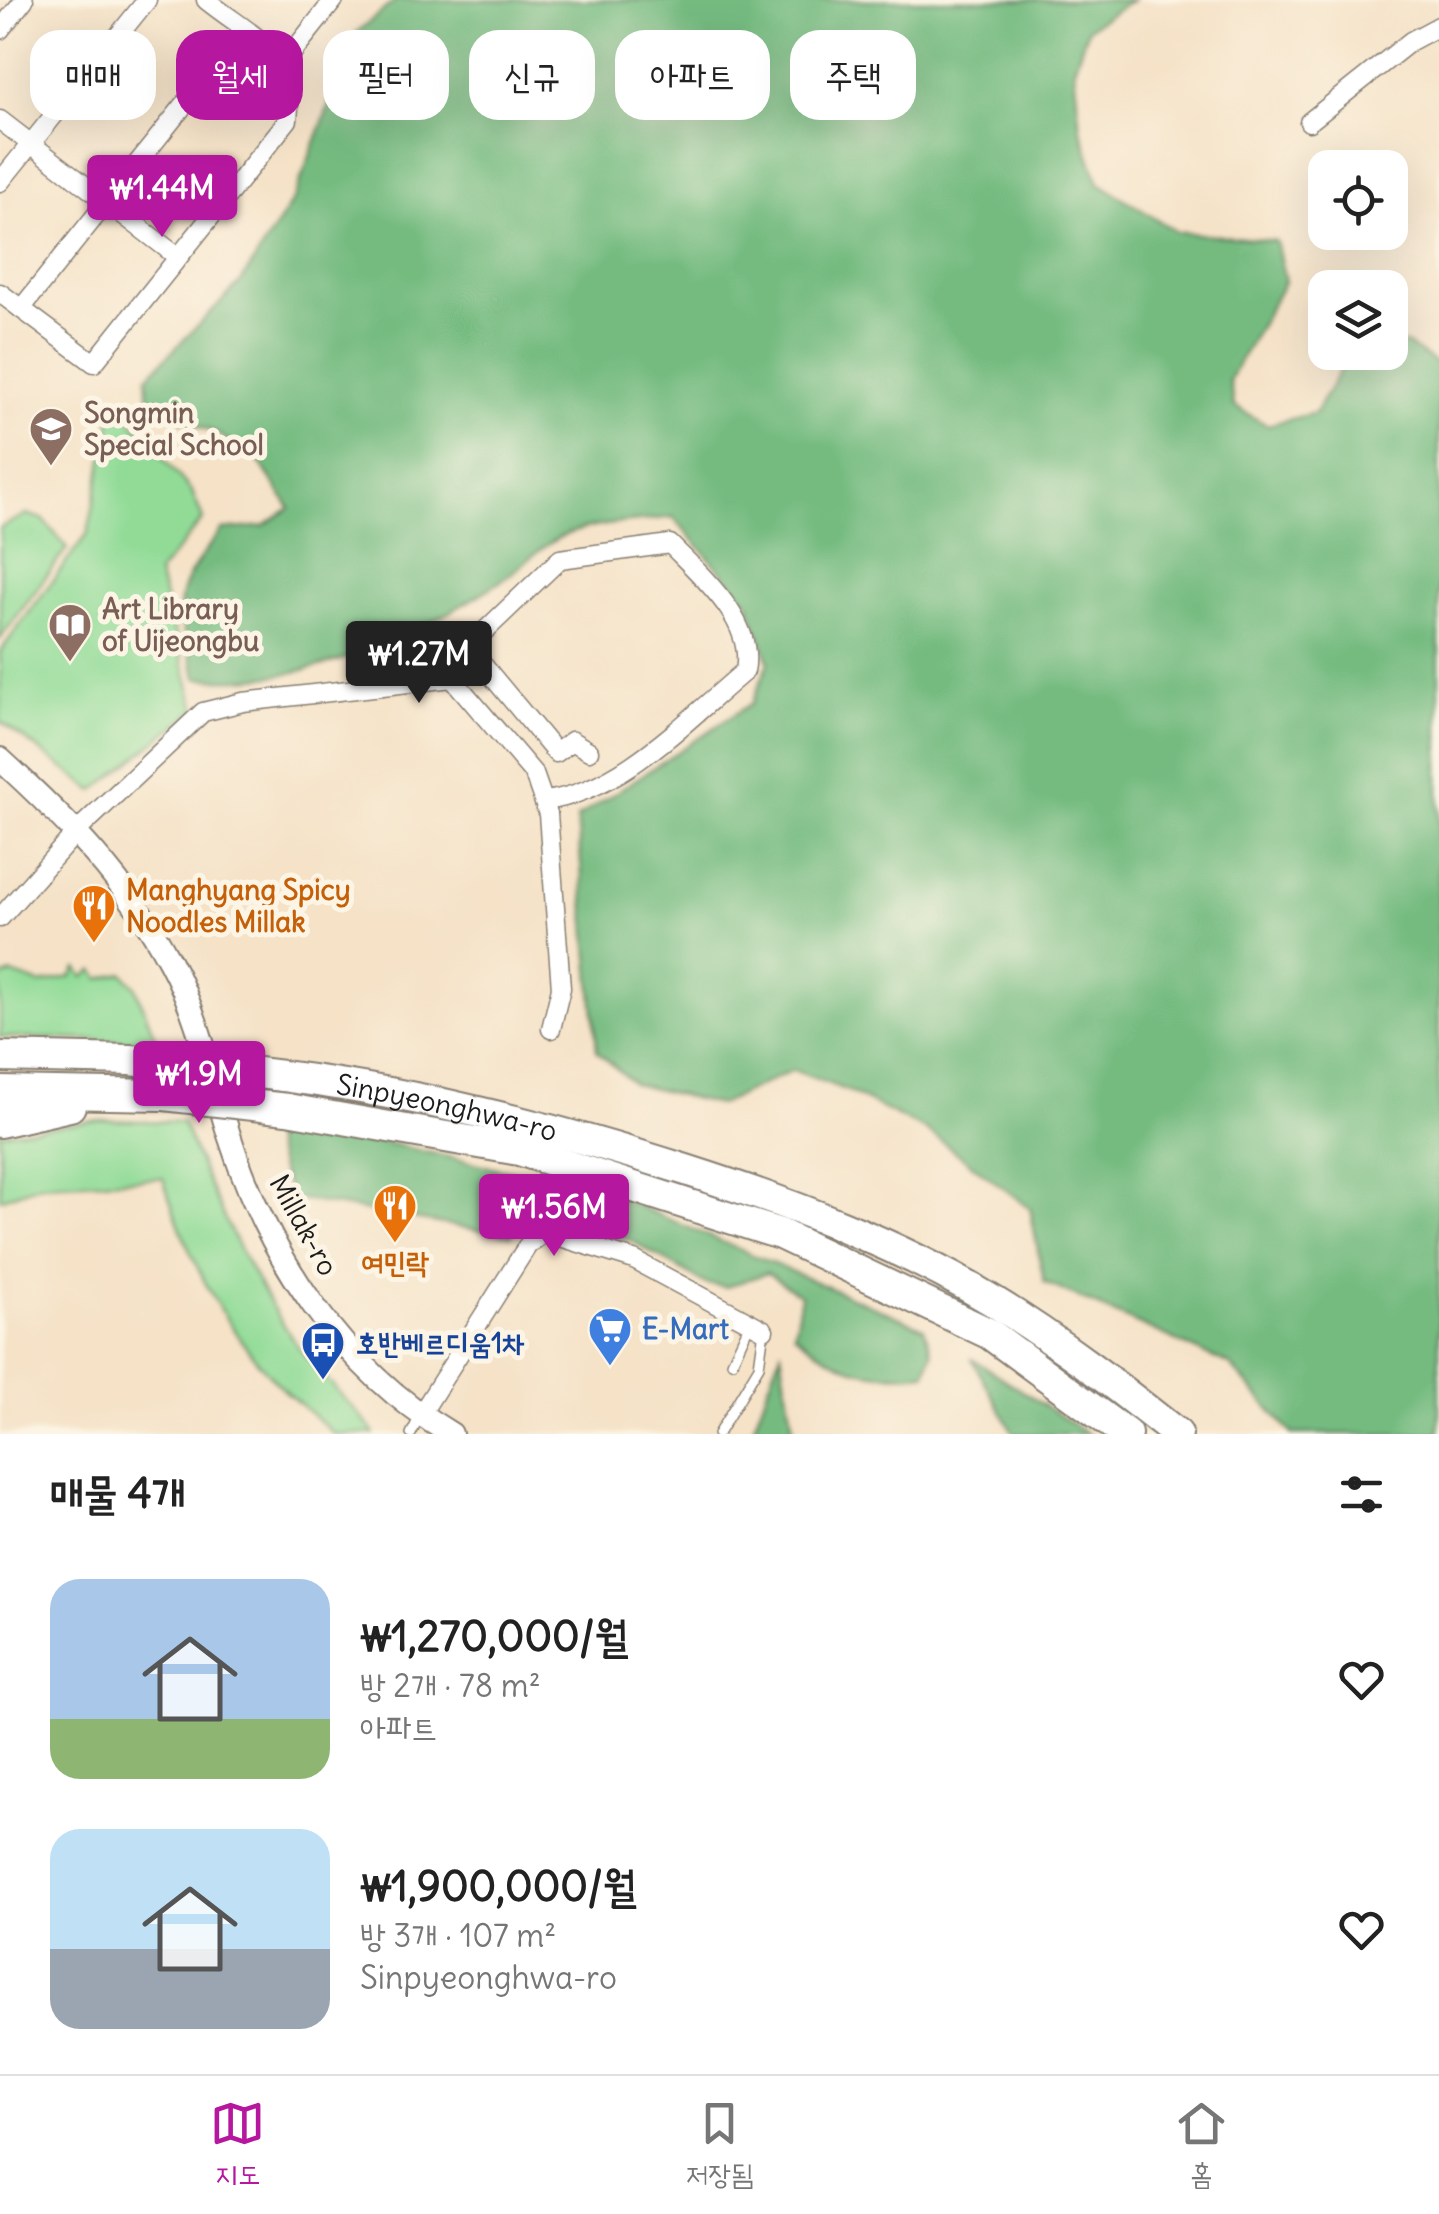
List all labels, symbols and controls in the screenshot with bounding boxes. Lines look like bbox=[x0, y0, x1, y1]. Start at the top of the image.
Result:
chip: 매매 bbox=[30, 30, 156, 120]
chip: 월세 bbox=[176, 30, 303, 120]
chip: 필터 bbox=[323, 30, 449, 120]
chip: 신규 bbox=[469, 30, 595, 120]
chip: 아파트 bbox=[615, 30, 770, 120]
chip: 주택 bbox=[790, 30, 916, 120]
map controls bbox=[1308, 150, 1408, 370]
button: locate bbox=[1308, 150, 1408, 250]
pin: ₩1.44M bbox=[81, 155, 243, 240]
text: ₩1.44M bbox=[109, 167, 215, 208]
button: layers bbox=[1308, 270, 1408, 370]
place label: Songmin Special School bbox=[84, 395, 264, 463]
school or university icon: Songmin Special School bbox=[28, 406, 74, 467]
place label: Art Library of Uijeongbu bbox=[102, 591, 259, 659]
library icon: Art Library of Uijeongbu bbox=[47, 602, 93, 663]
pin: ₩1.27M bbox=[338, 621, 500, 706]
text: ₩1.27M bbox=[368, 633, 470, 674]
place label: Manghyang Spicy Noodles Millak bbox=[126, 872, 351, 940]
restaurant icon: Manghyang Spicy Noodles Millak bbox=[71, 883, 117, 944]
pin: ₩1.9M bbox=[129, 1041, 269, 1126]
text: ₩1.9M bbox=[155, 1053, 243, 1094]
street label: Sinpyeonghwa-ro bbox=[334, 1066, 561, 1149]
street label: Millak-ro bbox=[262, 1168, 346, 1282]
pin: ₩1.56M bbox=[473, 1174, 635, 1259]
restaurant icon: 여민락 bbox=[372, 1183, 418, 1244]
text: ₩1.56M bbox=[501, 1186, 607, 1227]
place label: 여민락 bbox=[361, 1244, 429, 1280]
supermarket icon: E-Mart bbox=[587, 1306, 633, 1367]
place label: E-Mart bbox=[642, 1311, 730, 1347]
bus stop icon: 호반베르디움1차 bbox=[300, 1320, 346, 1381]
place label: 호반베르디움1차 bbox=[356, 1325, 525, 1361]
text: 매물 4개 bbox=[50, 1467, 186, 1519]
icon: filters bbox=[1334, 1467, 1389, 1522]
text: ₩1,270,000/월 bbox=[360, 1610, 628, 1662]
icon: home bbox=[130, 1619, 250, 1739]
icon: heart bbox=[1334, 1652, 1389, 1707]
text: 방 2개 · 78 m² bbox=[360, 1665, 541, 1706]
text: 아파트 bbox=[360, 1707, 437, 1748]
text: ₩1,900,000/월 bbox=[360, 1860, 636, 1912]
icon: home bbox=[130, 1869, 250, 1989]
icon: heart bbox=[1334, 1902, 1389, 1957]
text: 방 3개 · 107 m² bbox=[360, 1915, 556, 1956]
text: Sinpyeonghwa-ro bbox=[360, 1957, 617, 1998]
tab: 지도 bbox=[210, 2096, 265, 2194]
tab: 저장됨 bbox=[686, 2096, 753, 2194]
tab: 홈 bbox=[1174, 2096, 1229, 2194]

